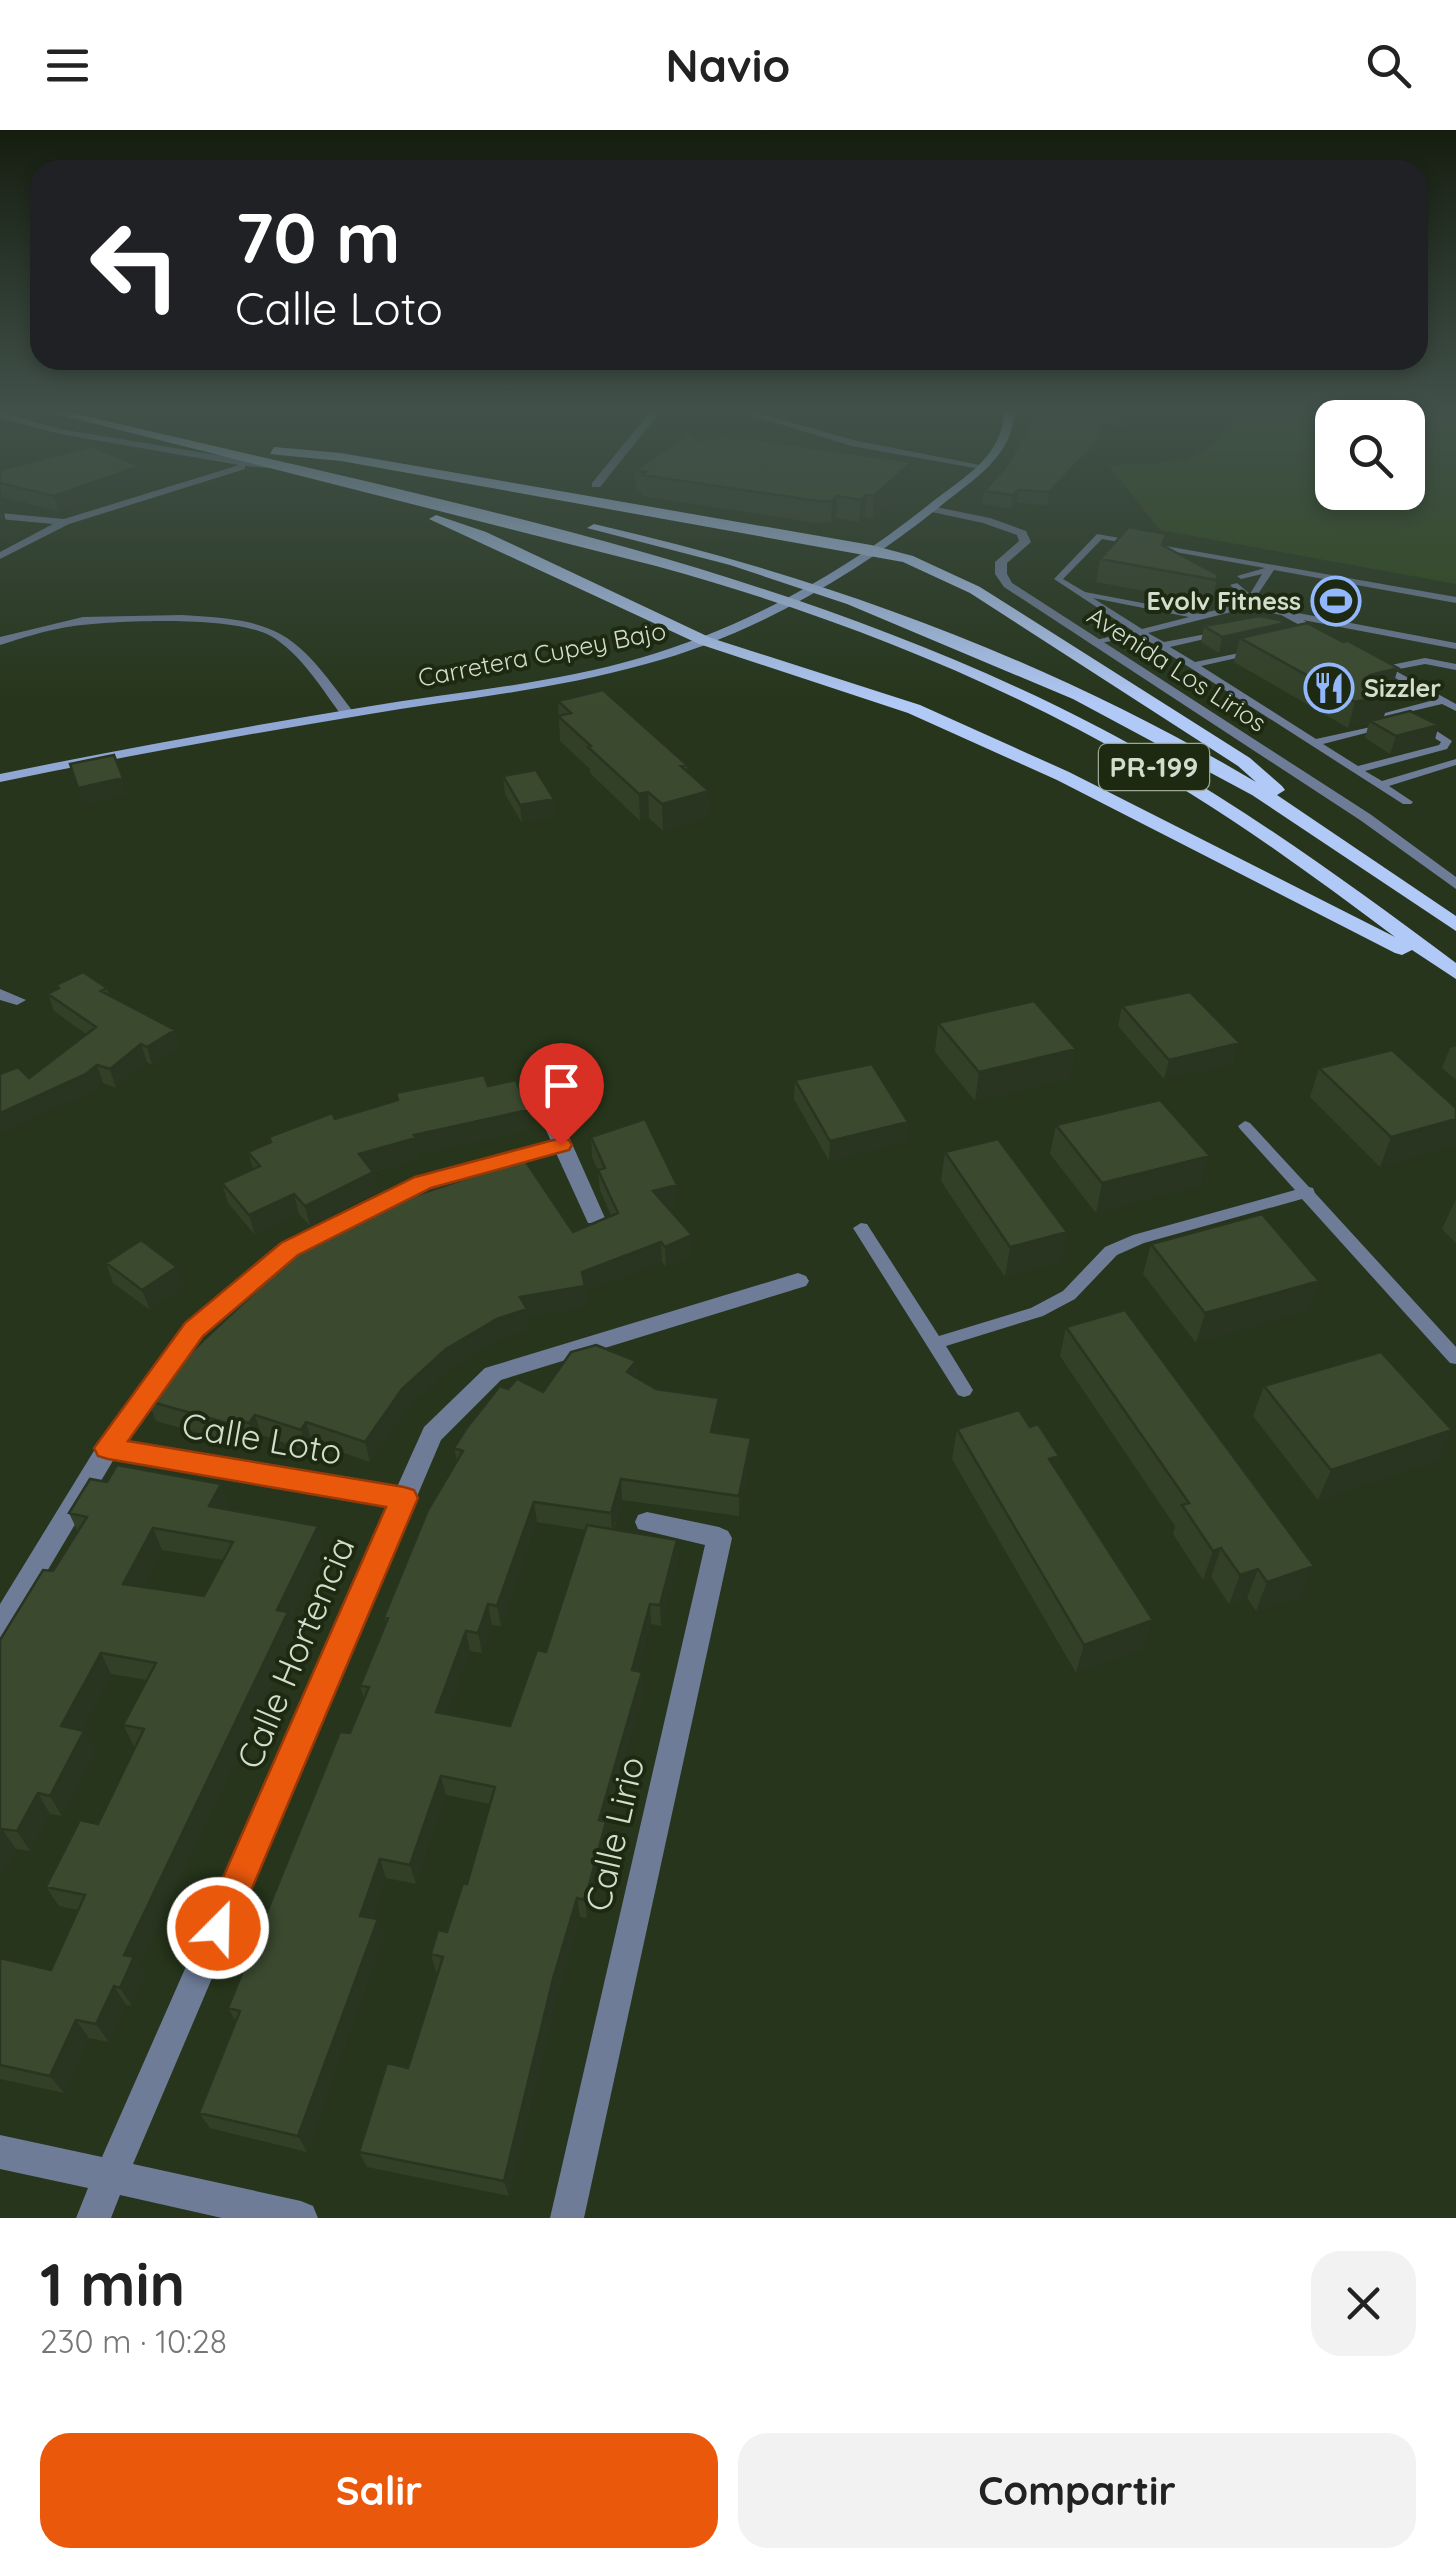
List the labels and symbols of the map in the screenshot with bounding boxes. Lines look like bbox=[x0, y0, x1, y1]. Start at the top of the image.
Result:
sports icon: Evolv Fitness bbox=[1310, 575, 1362, 627]
place label: Evolv Fitness bbox=[1146, 585, 1301, 616]
street label: Avenida Los Lirios bbox=[1082, 599, 1273, 738]
street label: Carretera Cupey Bajo bbox=[415, 614, 669, 693]
restaurant icon: Sizzler bbox=[1303, 662, 1355, 714]
place label: Sizzler bbox=[1364, 672, 1441, 703]
road number: PR-199 bbox=[1099, 744, 1209, 790]
pin bbox=[519, 1043, 604, 1146]
street label: Calle Loto bbox=[179, 1402, 346, 1474]
street label: Calle Hortencia bbox=[226, 1530, 364, 1775]
street label: Calle Lirio bbox=[575, 1752, 653, 1915]
position arrow bbox=[166, 1876, 270, 1980]

